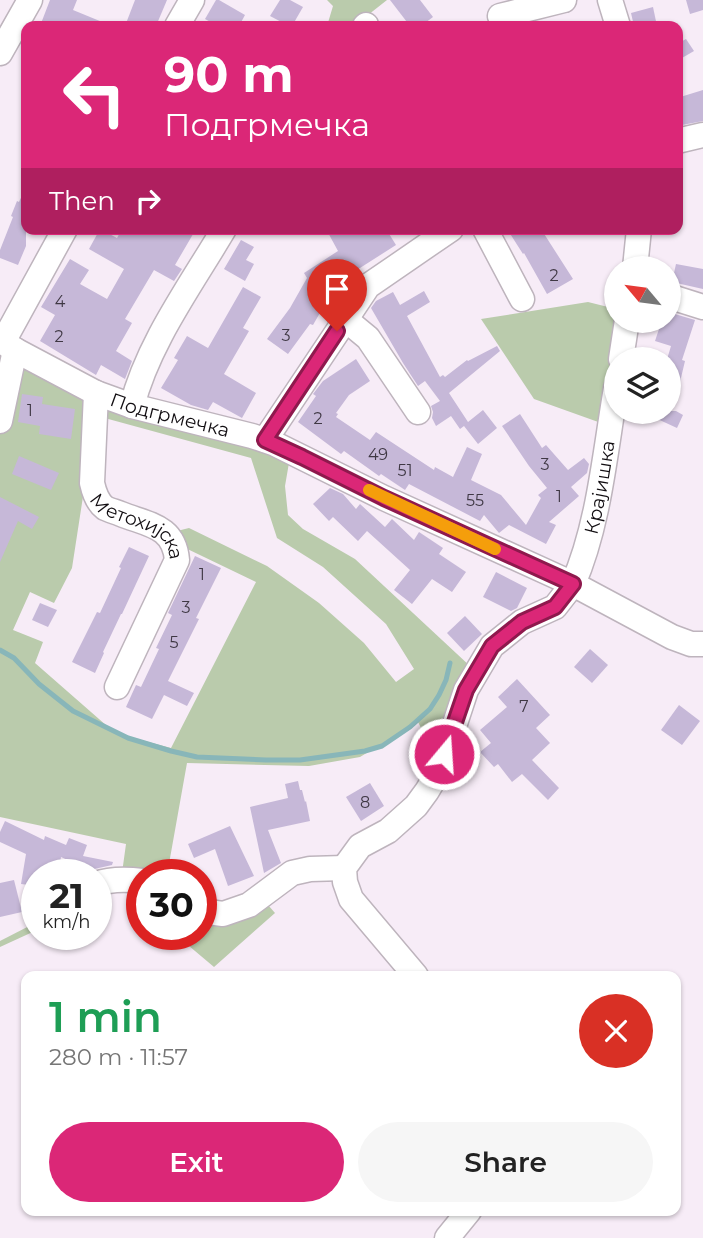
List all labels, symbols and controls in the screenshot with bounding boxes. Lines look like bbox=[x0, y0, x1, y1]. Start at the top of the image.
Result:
text: 90 m bbox=[164, 45, 294, 104]
icon: left bbox=[49, 49, 140, 140]
text: Подгрмечка bbox=[164, 105, 370, 144]
icon: right bbox=[129, 182, 167, 220]
text: Then bbox=[49, 185, 115, 217]
north arrow bbox=[604, 256, 681, 332]
map controls bbox=[604, 256, 681, 424]
pin bbox=[307, 259, 367, 331]
house number: 2 bbox=[549, 266, 559, 285]
icon: arrive bbox=[318, 270, 356, 308]
house number: 4 bbox=[55, 292, 66, 311]
house number: 3 bbox=[281, 326, 291, 345]
house number: 2 bbox=[54, 327, 64, 346]
button: layers bbox=[604, 347, 681, 424]
street label: Подгрмечка bbox=[107, 388, 232, 441]
house number: 1 bbox=[27, 401, 33, 420]
house number: 2 bbox=[313, 409, 323, 428]
street label: Крајишка bbox=[579, 439, 619, 537]
house number: 49 bbox=[368, 445, 388, 464]
house number: 3 bbox=[540, 455, 550, 474]
house number: 51 bbox=[398, 461, 412, 480]
house number: 1 bbox=[556, 487, 562, 506]
street label: Метохијска bbox=[85, 489, 188, 561]
house number: 55 bbox=[466, 491, 484, 510]
house number: 1 bbox=[199, 565, 205, 584]
house number: 3 bbox=[181, 598, 191, 617]
house number: 5 bbox=[169, 633, 179, 652]
house number: 7 bbox=[519, 697, 529, 716]
position arrow bbox=[407, 717, 481, 791]
house number: 8 bbox=[360, 793, 370, 812]
speed limit sign: 30 bbox=[126, 859, 217, 950]
text: 21 bbox=[49, 874, 84, 917]
text: km/h bbox=[42, 911, 91, 933]
text: 1 min bbox=[49, 991, 162, 1043]
button: close bbox=[579, 994, 653, 1068]
text: 280 m · 11:57 bbox=[49, 1043, 188, 1071]
button: Exit bbox=[49, 1122, 344, 1202]
button: Share bbox=[358, 1122, 653, 1202]

